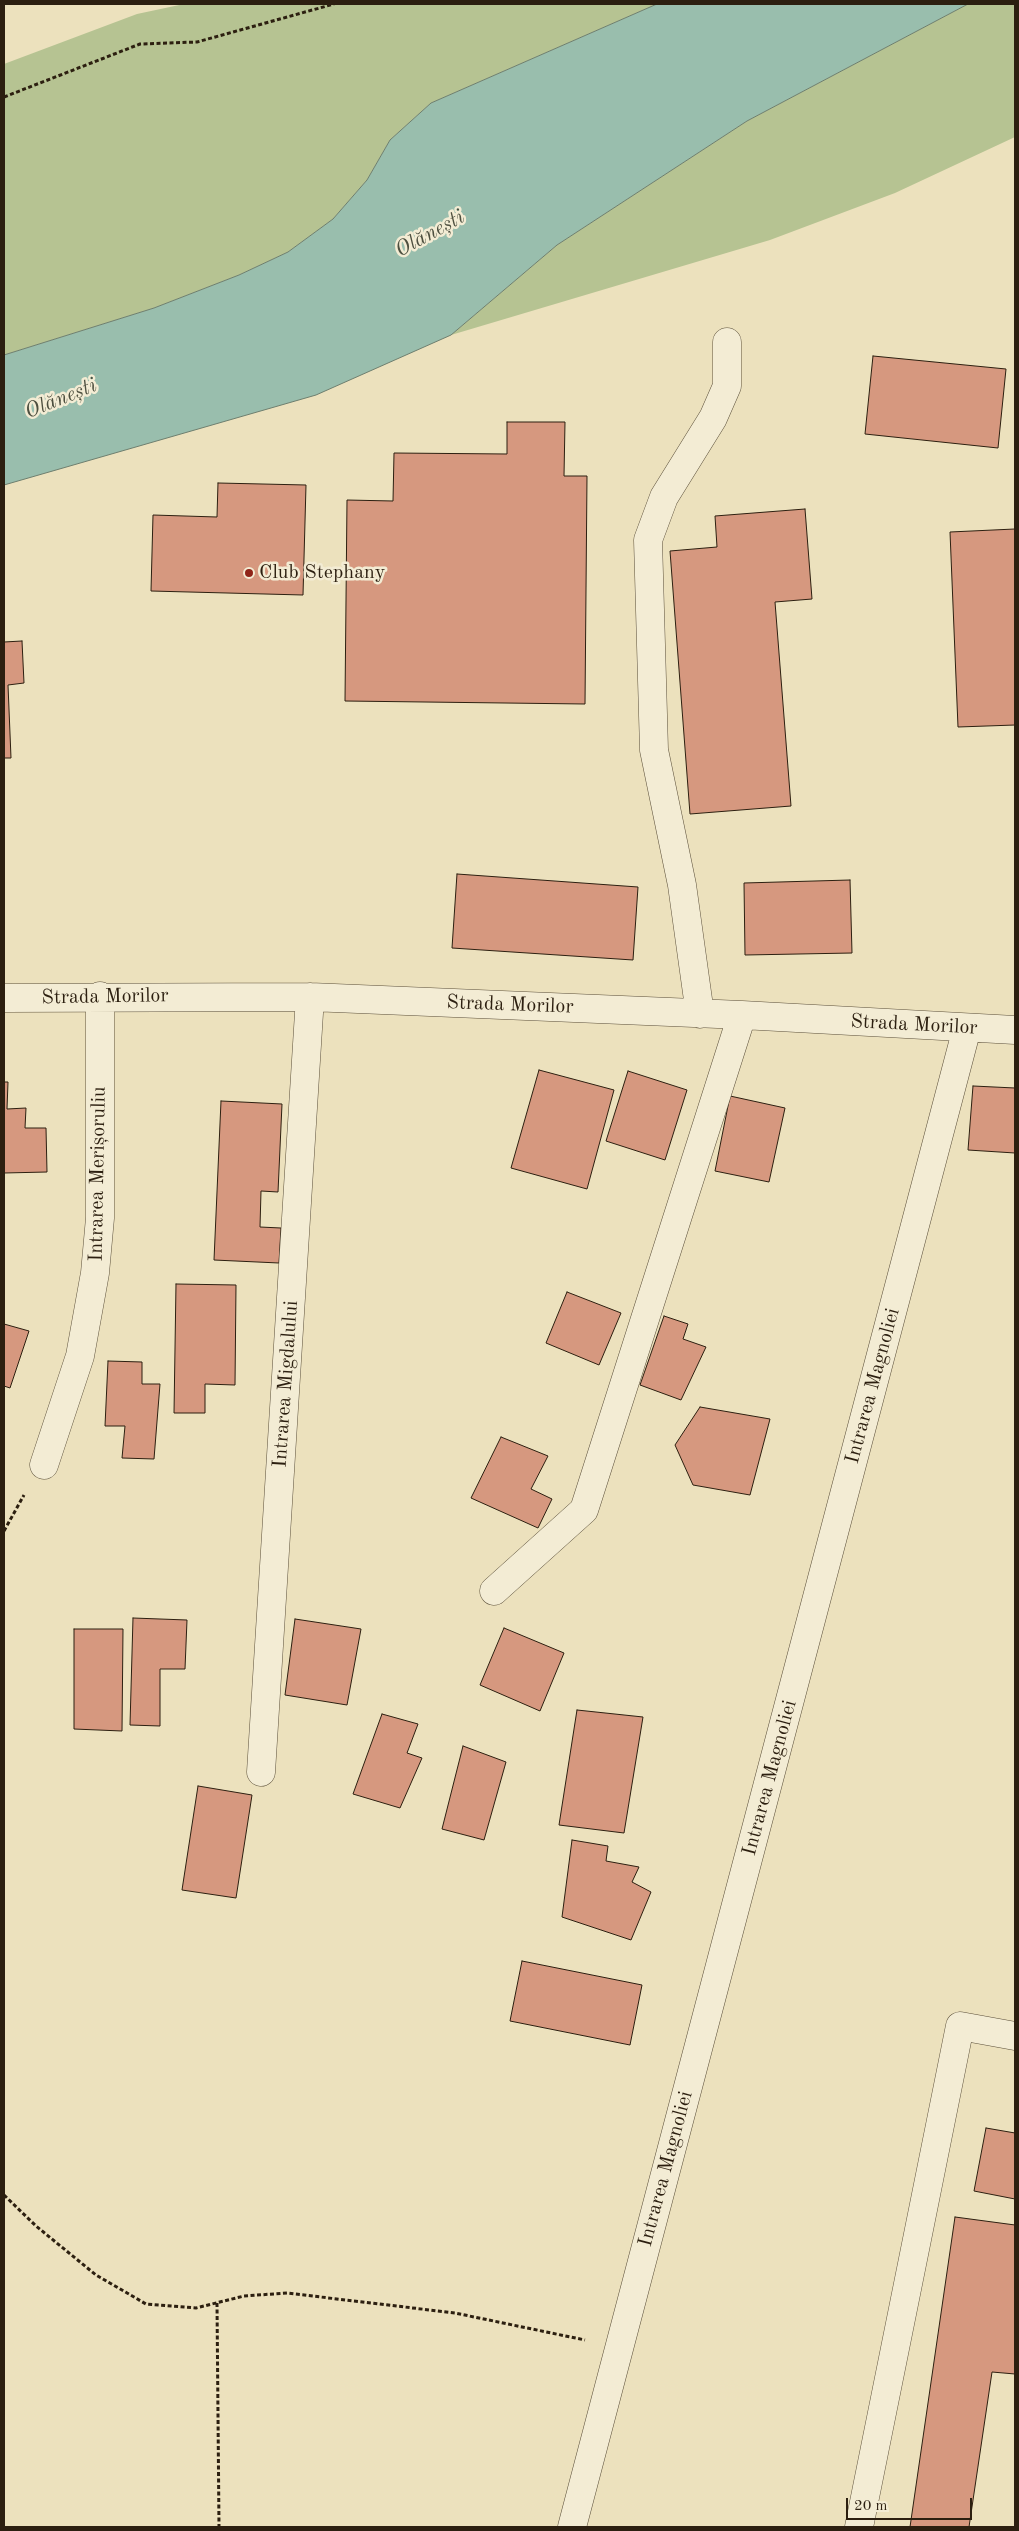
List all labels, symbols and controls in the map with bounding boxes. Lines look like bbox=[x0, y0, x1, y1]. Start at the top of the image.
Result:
water label: Olănești bbox=[391, 205, 469, 263]
water label: Olănești bbox=[21, 373, 101, 425]
place label: Club Stephany bbox=[259, 561, 385, 585]
marker: Club Stephany bbox=[243, 567, 255, 579]
street label: Strada Morilor bbox=[41, 984, 169, 1010]
street label: Strada Morilor bbox=[446, 991, 574, 1019]
street label: Strada Morilor bbox=[850, 1010, 978, 1040]
street label: Intrarea Merișoruliu bbox=[84, 1086, 112, 1262]
street label: Intrarea Migdalului bbox=[268, 1300, 304, 1468]
street label: Intrarea Magnoliei bbox=[841, 1306, 905, 1466]
street label: Intrarea Magnoliei bbox=[738, 1698, 802, 1858]
street label: Intrarea Magnoliei bbox=[634, 2089, 698, 2249]
scale bar bbox=[849, 2488, 975, 2520]
text: 20 m bbox=[854, 2499, 888, 2514]

